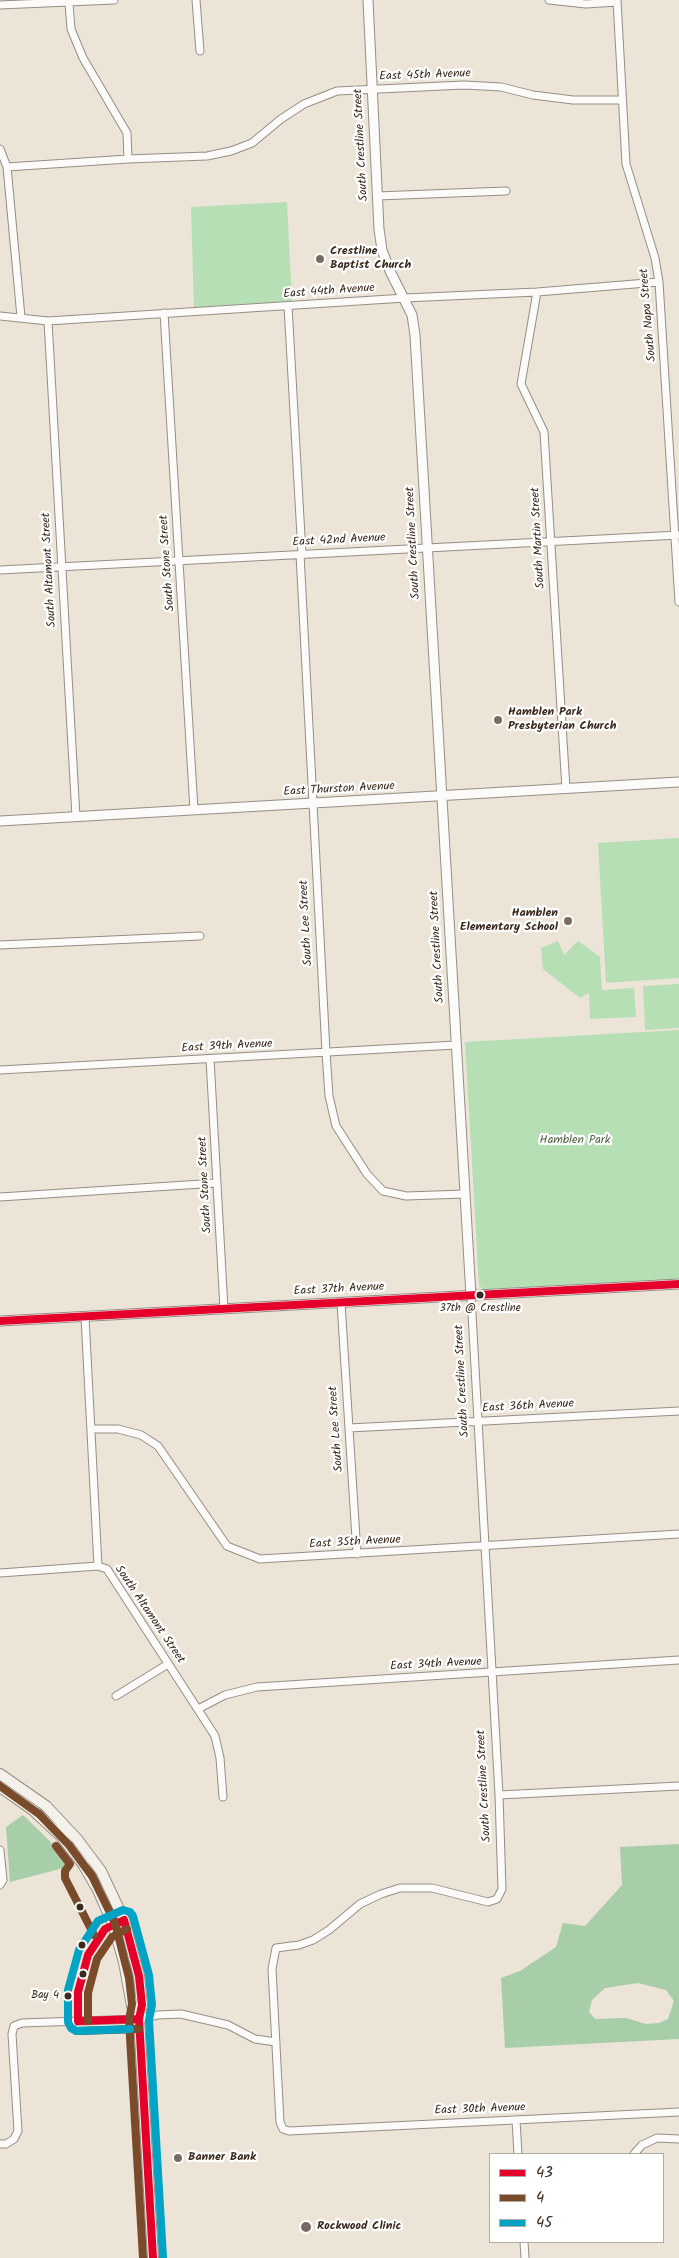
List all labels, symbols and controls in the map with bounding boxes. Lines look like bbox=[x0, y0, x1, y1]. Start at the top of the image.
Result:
street label: East 45th Avenue bbox=[379, 67, 471, 85]
street label: South Crestline Street bbox=[352, 88, 372, 202]
place label: Crestline Baptist Church bbox=[330, 245, 411, 273]
marker: Crestline Baptist Church bbox=[314, 253, 326, 265]
street label: South Napa Street bbox=[638, 268, 660, 362]
street label: East 44th Avenue bbox=[283, 282, 375, 302]
street label: South Crestline Street bbox=[404, 486, 424, 600]
street label: South Martin Street bbox=[529, 487, 549, 589]
street label: South Altamont Street bbox=[40, 512, 60, 628]
street label: South Stone Street bbox=[157, 514, 179, 612]
street label: East 42nd Avenue bbox=[292, 531, 386, 551]
place label: Hamblen Park Presbyterian Church bbox=[508, 706, 617, 734]
marker: Hamblen Park Presbyterian Church bbox=[492, 714, 504, 726]
street label: East Thurston Avenue bbox=[283, 780, 395, 800]
street label: South Lee Street bbox=[298, 880, 316, 966]
street label: South Crestline Street bbox=[428, 890, 448, 1004]
place label: Hamblen Elementary School bbox=[460, 907, 558, 935]
marker: Hamblen Elementary School bbox=[562, 915, 574, 927]
street label: East 39th Avenue bbox=[181, 1037, 273, 1057]
park label: Hamblen Park bbox=[540, 1134, 610, 1148]
street label: South Stone Street bbox=[196, 1136, 216, 1234]
street label: East 37th Avenue bbox=[293, 1280, 385, 1300]
marker: 37th @ Crestline bbox=[475, 1290, 485, 1300]
place label: 37th @ Crestline bbox=[439, 1302, 521, 1316]
street label: South Crestline Street bbox=[453, 1324, 473, 1438]
street label: South Lee Street bbox=[327, 1386, 347, 1472]
street label: East 36th Avenue bbox=[482, 1397, 574, 1417]
street label: East 35th Avenue bbox=[309, 1533, 401, 1553]
street label: South Altamont Street bbox=[111, 1563, 187, 1667]
street label: East 34th Avenue bbox=[390, 1655, 482, 1675]
street label: South Crestline Street bbox=[475, 1729, 495, 1843]
unlabelled marker bbox=[75, 1902, 85, 1912]
unlabelled marker bbox=[77, 1940, 87, 1950]
unlabelled marker bbox=[78, 1969, 88, 1979]
place label: Bay 4 bbox=[31, 1989, 59, 2003]
marker: Bay 4 bbox=[63, 1991, 73, 2001]
street label: East 30th Avenue bbox=[434, 2101, 526, 2119]
place label: Banner Bank bbox=[188, 2151, 256, 2165]
marker: Banner Bank bbox=[172, 2152, 184, 2164]
legend bbox=[489, 2153, 664, 2243]
text: 43 bbox=[536, 2161, 553, 2185]
text: 4 bbox=[536, 2186, 544, 2210]
text: 45 bbox=[536, 2211, 552, 2235]
marker: Rockwood Clinic bbox=[299, 2220, 313, 2234]
place label: Rockwood Clinic bbox=[317, 2220, 401, 2234]

